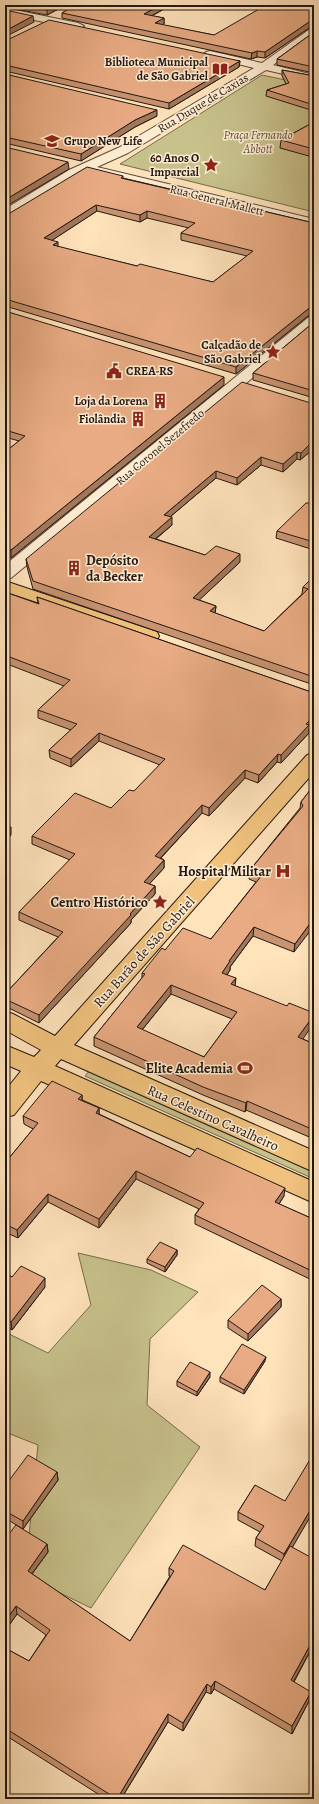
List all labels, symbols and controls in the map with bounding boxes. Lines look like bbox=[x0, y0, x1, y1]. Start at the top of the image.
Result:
place label: Biblioteca Municipal de São Gabriel bbox=[105, 54, 209, 84]
library icon: Biblioteca Municipal de São Gabriel bbox=[211, 60, 229, 78]
street label: Rua Duque de Caxias bbox=[154, 69, 252, 137]
park label: Praça Fernando Abbott bbox=[223, 127, 293, 157]
school or university icon: Grupo New Life bbox=[43, 132, 61, 150]
place label: Grupo New Life bbox=[64, 133, 143, 149]
place label: 60 Anos O Imparcial bbox=[150, 150, 200, 180]
place icon: 60 Anos O Imparcial bbox=[202, 156, 220, 174]
street label: Rua General Mallett bbox=[168, 181, 266, 219]
place label: Calçadão de São Gabriel bbox=[201, 337, 262, 367]
place icon: Calçadão de São Gabriel bbox=[264, 343, 282, 361]
public building icon: CREA-RS bbox=[105, 362, 123, 380]
place label: CREA-RS bbox=[126, 363, 173, 379]
building icon: Loja da Lorena bbox=[151, 392, 169, 410]
place label: Loja da Lorena bbox=[75, 393, 148, 409]
street label: Rua Coronel Sezefredo bbox=[112, 405, 208, 489]
building icon: Fiolândia bbox=[129, 410, 147, 428]
place label: Fiolândia bbox=[79, 411, 126, 427]
place label: Depósito da Becker bbox=[86, 551, 143, 586]
building icon: Depósito da Becker bbox=[65, 559, 83, 577]
place label: Hospital Militar bbox=[178, 862, 271, 881]
hospital icon: Hospital Militar bbox=[274, 862, 292, 880]
street label: Rua Barão de São Gabriel bbox=[89, 892, 199, 1012]
place label: Centro Histórico bbox=[51, 893, 148, 912]
place icon: Centro Histórico bbox=[151, 893, 169, 911]
place label: Elite Academia bbox=[146, 1059, 233, 1078]
sports icon: Elite Academia bbox=[236, 1059, 254, 1077]
street label: Rua Celestino Cavalheiro bbox=[144, 1080, 282, 1156]

